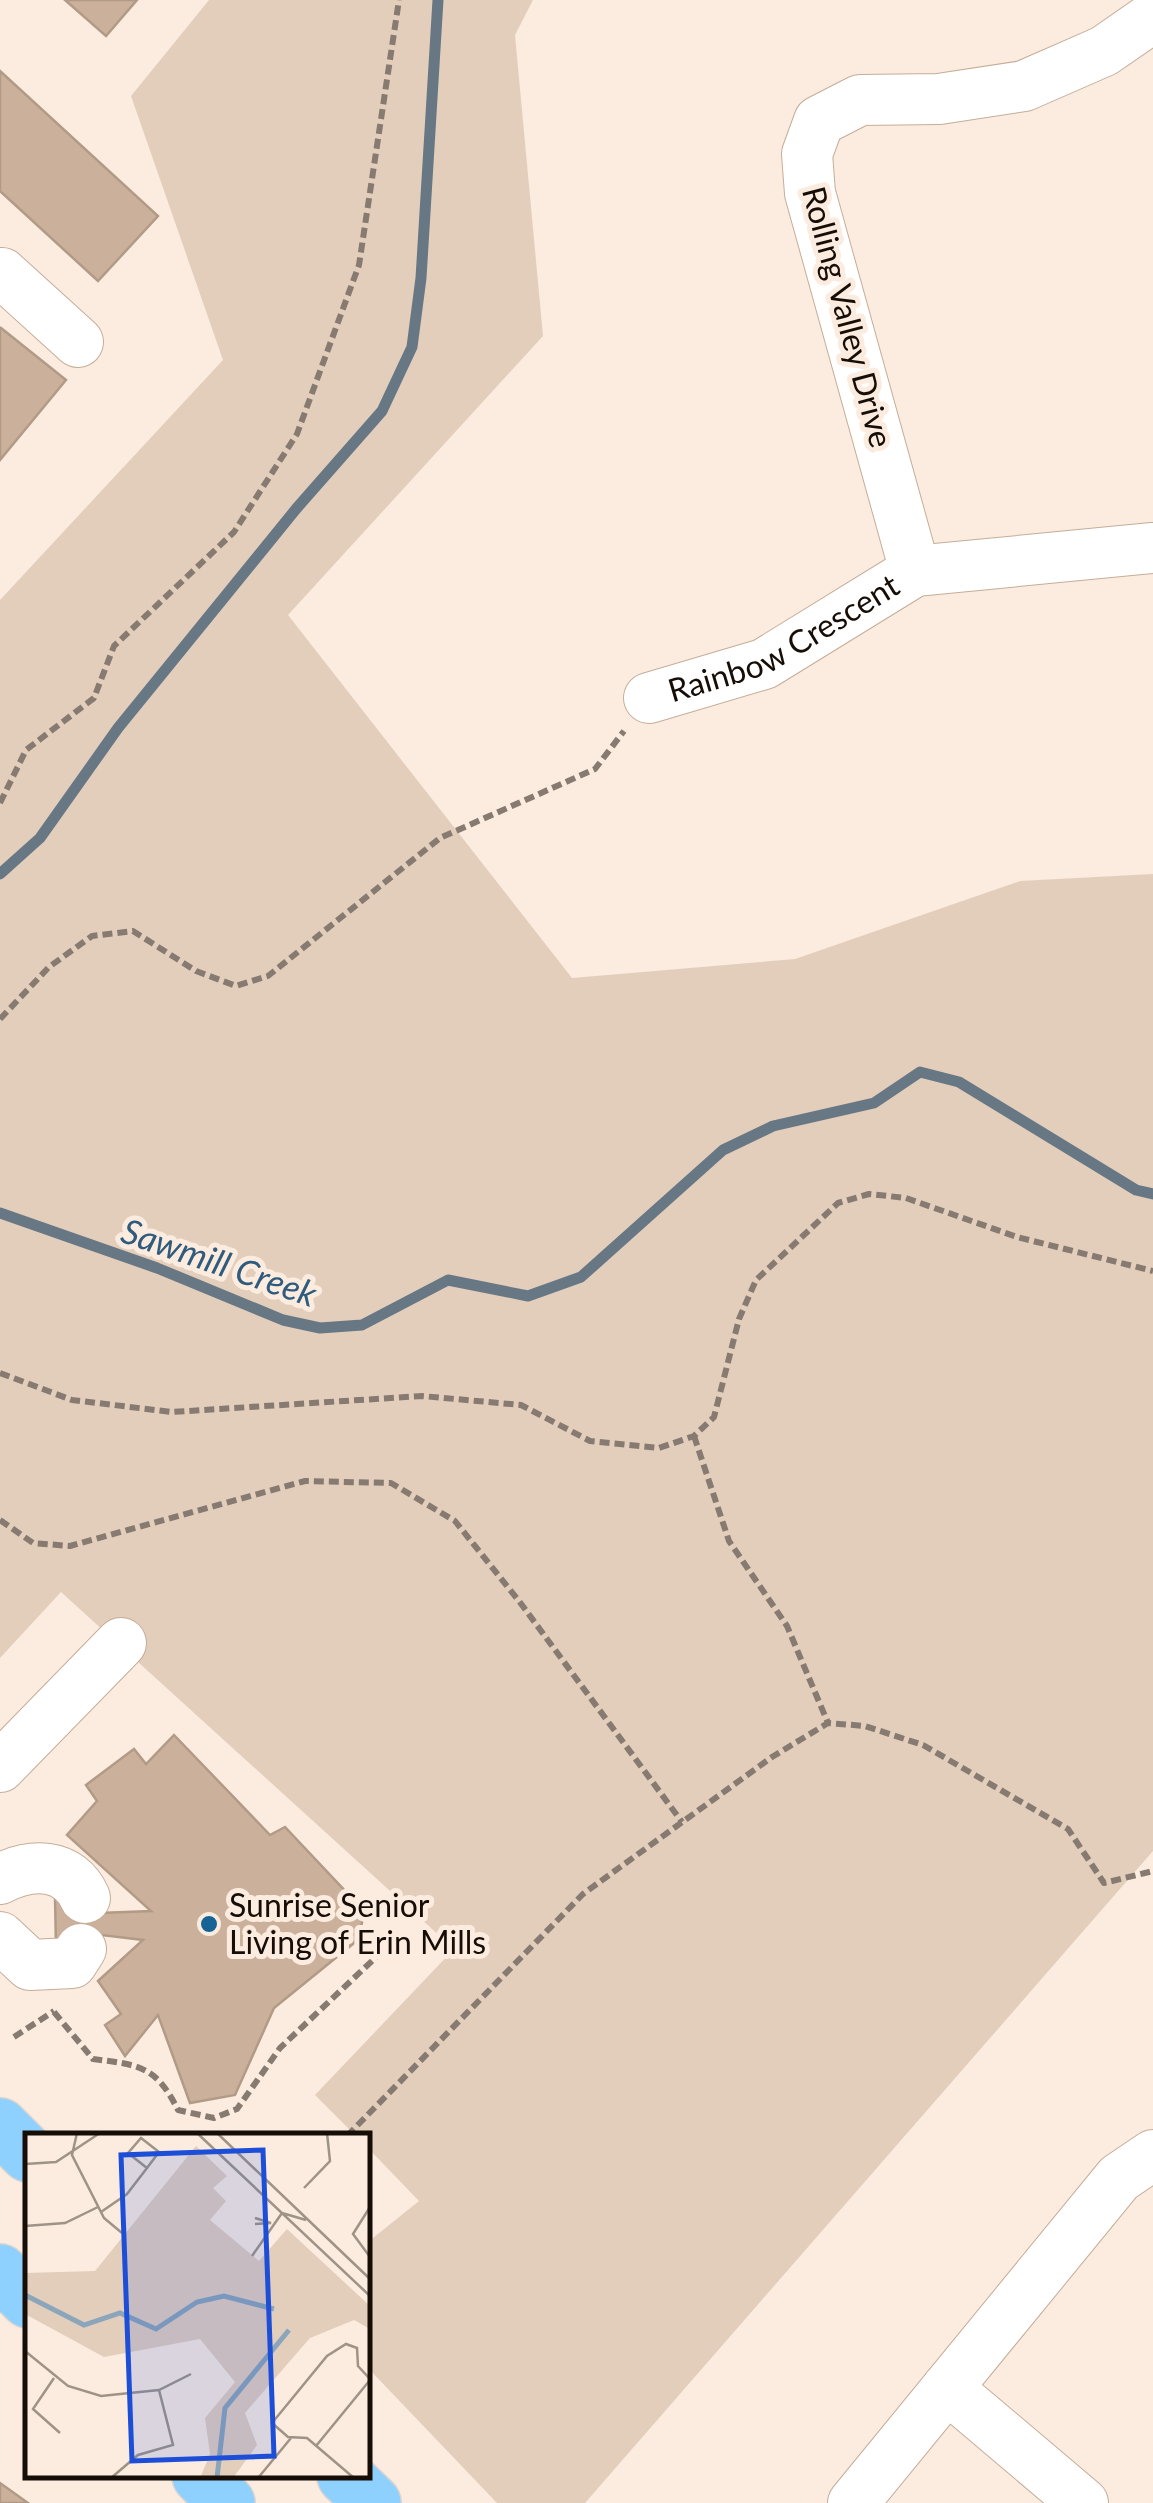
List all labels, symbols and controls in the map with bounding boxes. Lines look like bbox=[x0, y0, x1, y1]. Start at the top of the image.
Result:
street label: Rolling Valley Drive bbox=[795, 182, 902, 451]
street label: Rainbow Crescent bbox=[663, 565, 906, 709]
water label: Sawmill Creek bbox=[117, 1208, 323, 1314]
place label: Sunrise Senior Living of Erin Mills bbox=[229, 1885, 486, 1961]
marker: Sunrise Senior Living of Erin Mills bbox=[198, 1913, 220, 1935]
inset map bbox=[25, 2133, 370, 2478]

